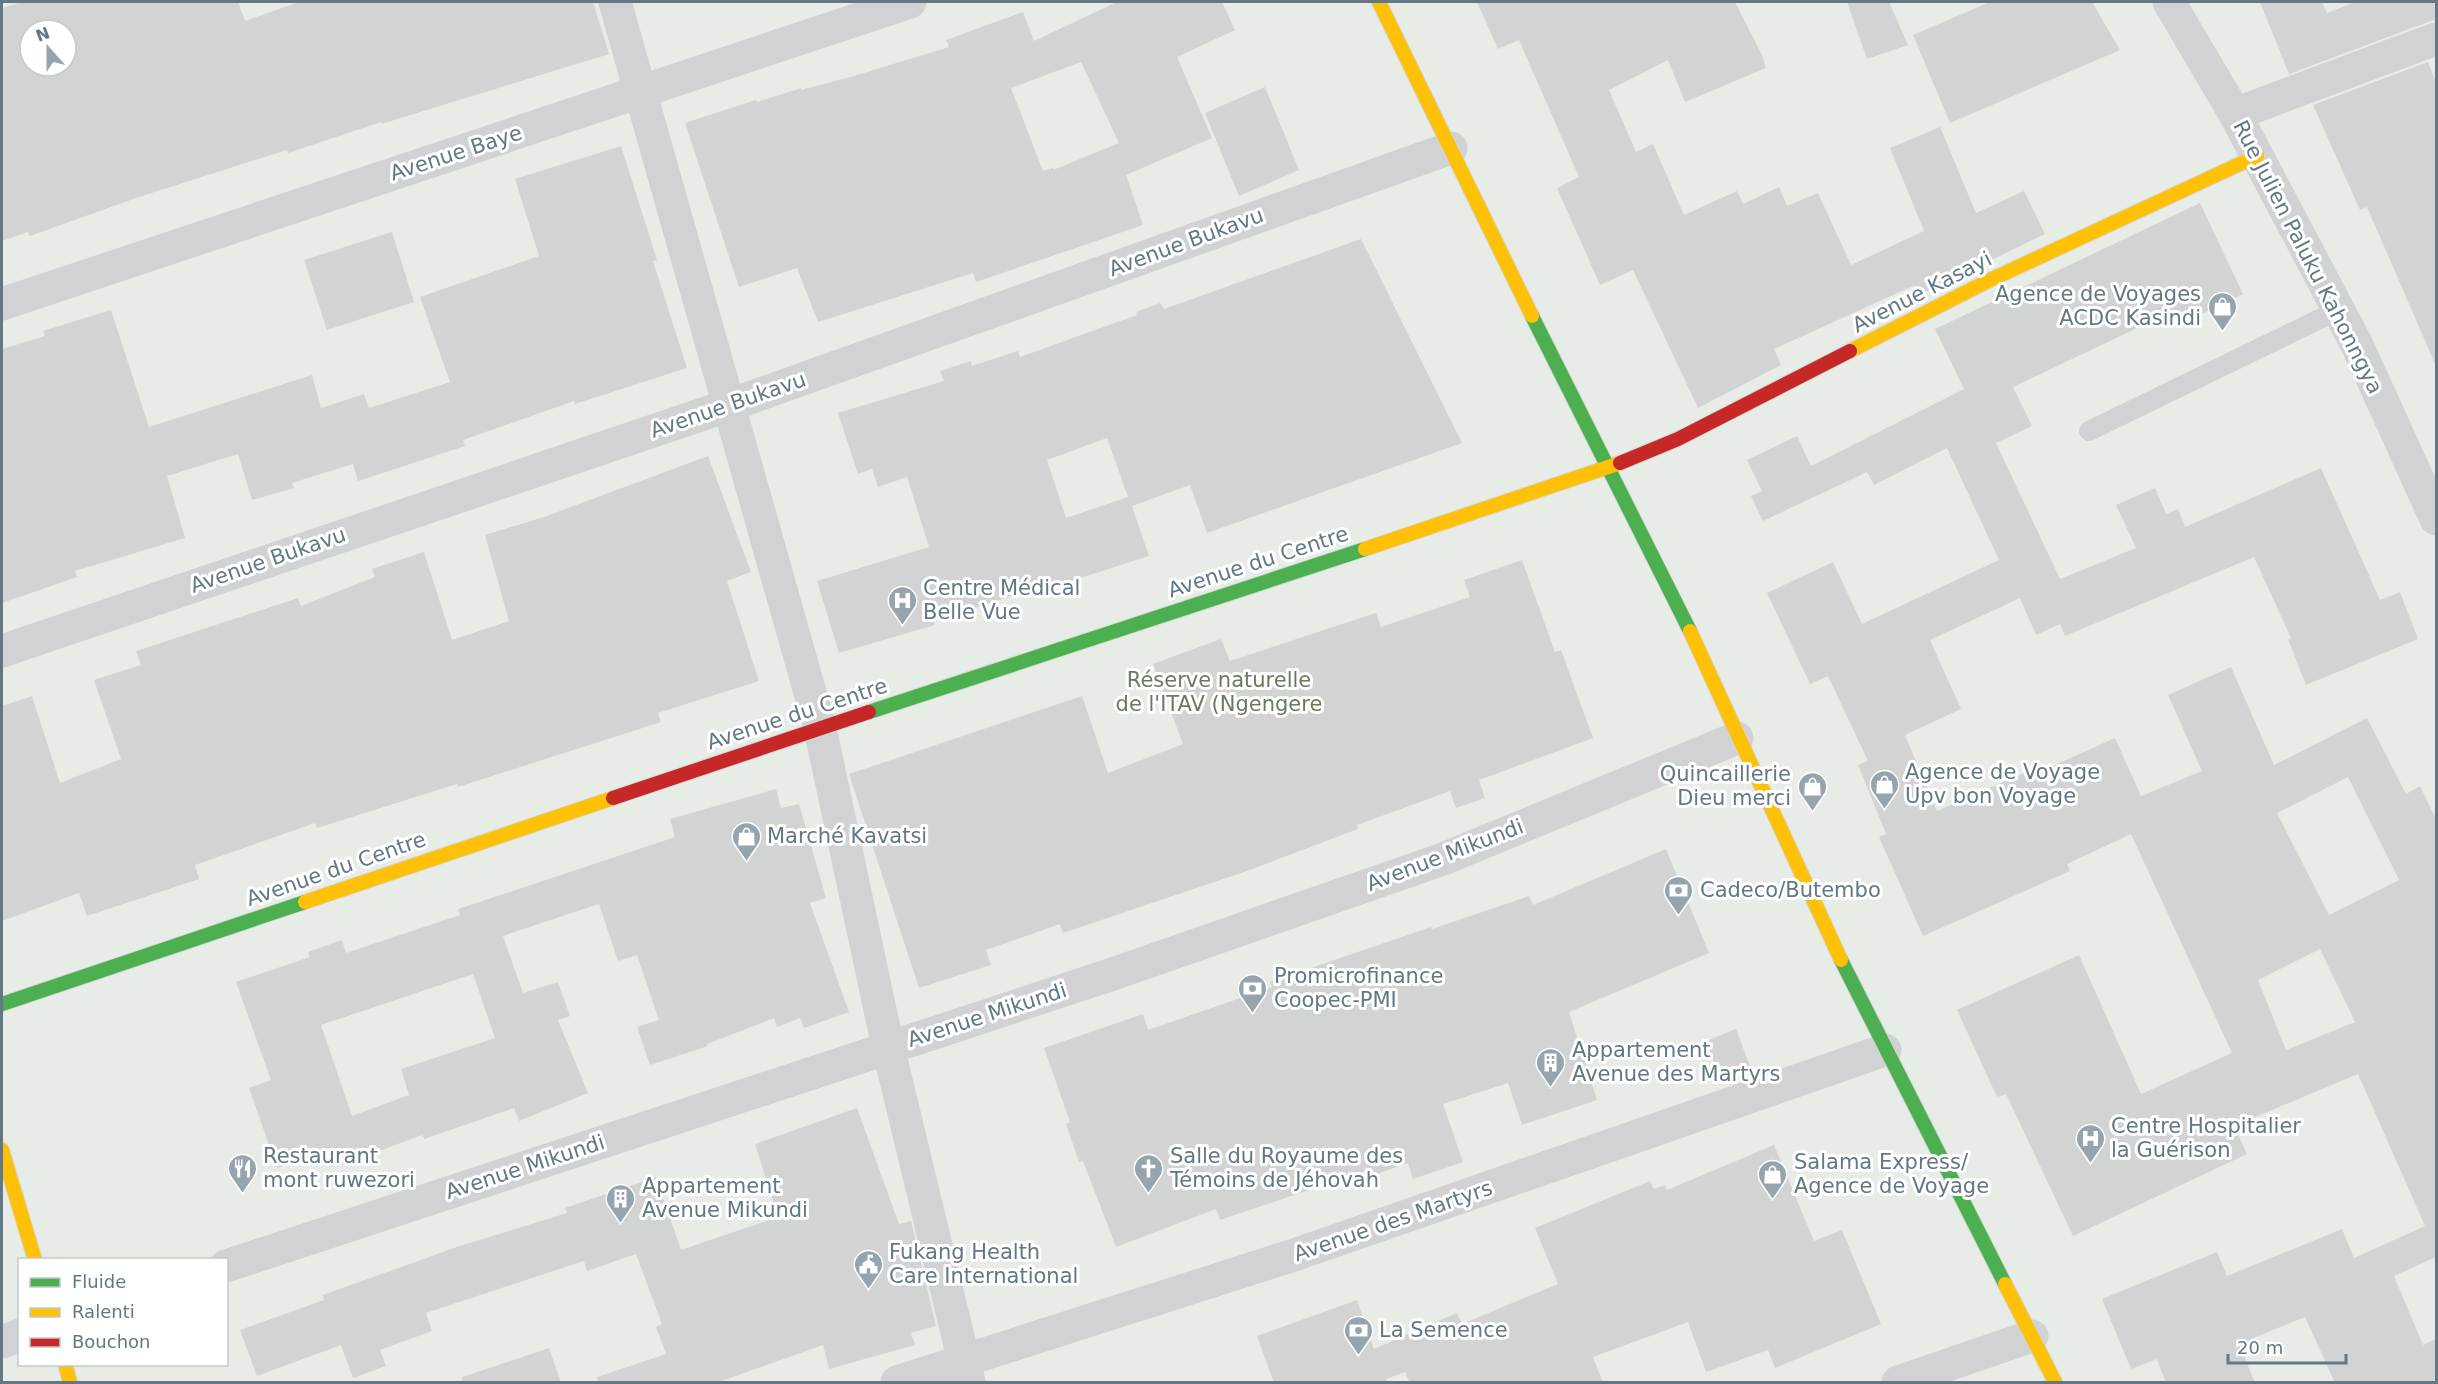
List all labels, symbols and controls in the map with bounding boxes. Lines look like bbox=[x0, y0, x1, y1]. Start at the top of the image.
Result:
north arrow bbox=[18, 18, 78, 78]
text: N bbox=[33, 23, 52, 46]
street label: Rue Julien Paluku Kahonngya bbox=[2228, 116, 2388, 398]
street label: Avenue Baye bbox=[387, 120, 525, 186]
street label: Avenue Bukavu bbox=[1105, 203, 1267, 281]
street label: Avenue Kasayi bbox=[1848, 247, 1996, 337]
place label: Agence de Voyages ACDC Kasindi bbox=[1995, 282, 2201, 330]
shop icon: Agence de Voyages ACDC Kasindi bbox=[2206, 290, 2238, 332]
street label: Avenue Bukavu bbox=[647, 367, 809, 443]
street label: Avenue Bukavu bbox=[187, 522, 349, 598]
street label: Avenue du Centre bbox=[1165, 522, 1351, 602]
place label: Centre Médical Belle Vue bbox=[923, 576, 1080, 624]
hospital icon: Centre Médical Belle Vue bbox=[886, 584, 918, 626]
park label: Réserve naturelle de l'ITAV (Ngengere bbox=[1116, 668, 1322, 716]
street label: Avenue du Centre bbox=[704, 674, 890, 754]
place label: Agence de Voyage Upv bon Voyage bbox=[1905, 760, 2100, 808]
place label: Quincaillerie Dieu merci bbox=[1660, 762, 1791, 810]
shop icon: Agence de Voyage Upv bon Voyage bbox=[1868, 768, 1900, 810]
shop icon: Quincaillerie Dieu merci bbox=[1796, 770, 1828, 812]
street label: Avenue Mikundi bbox=[1363, 814, 1527, 896]
shop icon: Marché Kavatsi bbox=[730, 820, 762, 862]
place label: Marché Kavatsi bbox=[767, 824, 927, 848]
street label: Avenue du Centre bbox=[243, 827, 429, 911]
bank icon: Cadeco/Butembo bbox=[1663, 874, 1695, 916]
place label: Cadeco/Butembo bbox=[1700, 878, 1881, 902]
place label: Promicrofinance Coopec-PMI bbox=[1274, 964, 1443, 1012]
bank icon: Promicrofinance Coopec-PMI bbox=[1237, 972, 1269, 1014]
street label: Avenue Mikundi bbox=[904, 978, 1070, 1052]
place label: Appartement Avenue des Martyrs bbox=[1572, 1038, 1780, 1086]
building icon: Appartement Avenue des Martyrs bbox=[1535, 1046, 1567, 1088]
place label: Centre Hospitalier la Guérison bbox=[2111, 1114, 2301, 1162]
hospital icon: Centre Hospitalier la Guérison bbox=[2074, 1122, 2106, 1164]
street label: Avenue Mikundi bbox=[442, 1130, 608, 1204]
place label: Restaurant mont ruwezori bbox=[263, 1144, 415, 1192]
place label: Salle du Royaume des Témoins de Jéhovah bbox=[1169, 1144, 1403, 1192]
place label: Salama Express/ Agence de Voyage bbox=[1794, 1150, 1989, 1198]
restaurant icon: Restaurant mont ruwezori bbox=[226, 1152, 258, 1194]
church icon: Salle du Royaume des Témoins de Jéhovah bbox=[1133, 1152, 1165, 1194]
shop icon: Salama Express/ Agence de Voyage bbox=[1757, 1158, 1789, 1200]
place label: Appartement Avenue Mikundi bbox=[642, 1174, 808, 1222]
street label: Avenue des Martyrs bbox=[1291, 1176, 1495, 1266]
building icon: Appartement Avenue Mikundi bbox=[605, 1182, 637, 1224]
place label: Fukang Health Care International bbox=[889, 1240, 1078, 1288]
public building icon: Fukang Health Care International bbox=[852, 1248, 884, 1290]
legend bbox=[18, 1258, 228, 1366]
text: Fluide bbox=[72, 1271, 126, 1292]
text: Ralenti bbox=[72, 1301, 135, 1322]
bank icon: La Semence bbox=[1342, 1314, 1374, 1356]
place label: La Semence bbox=[1379, 1318, 1508, 1342]
scale bar bbox=[2228, 1327, 2346, 1365]
text: Bouchon bbox=[72, 1331, 151, 1352]
text: 20 m bbox=[2237, 1337, 2283, 1358]

